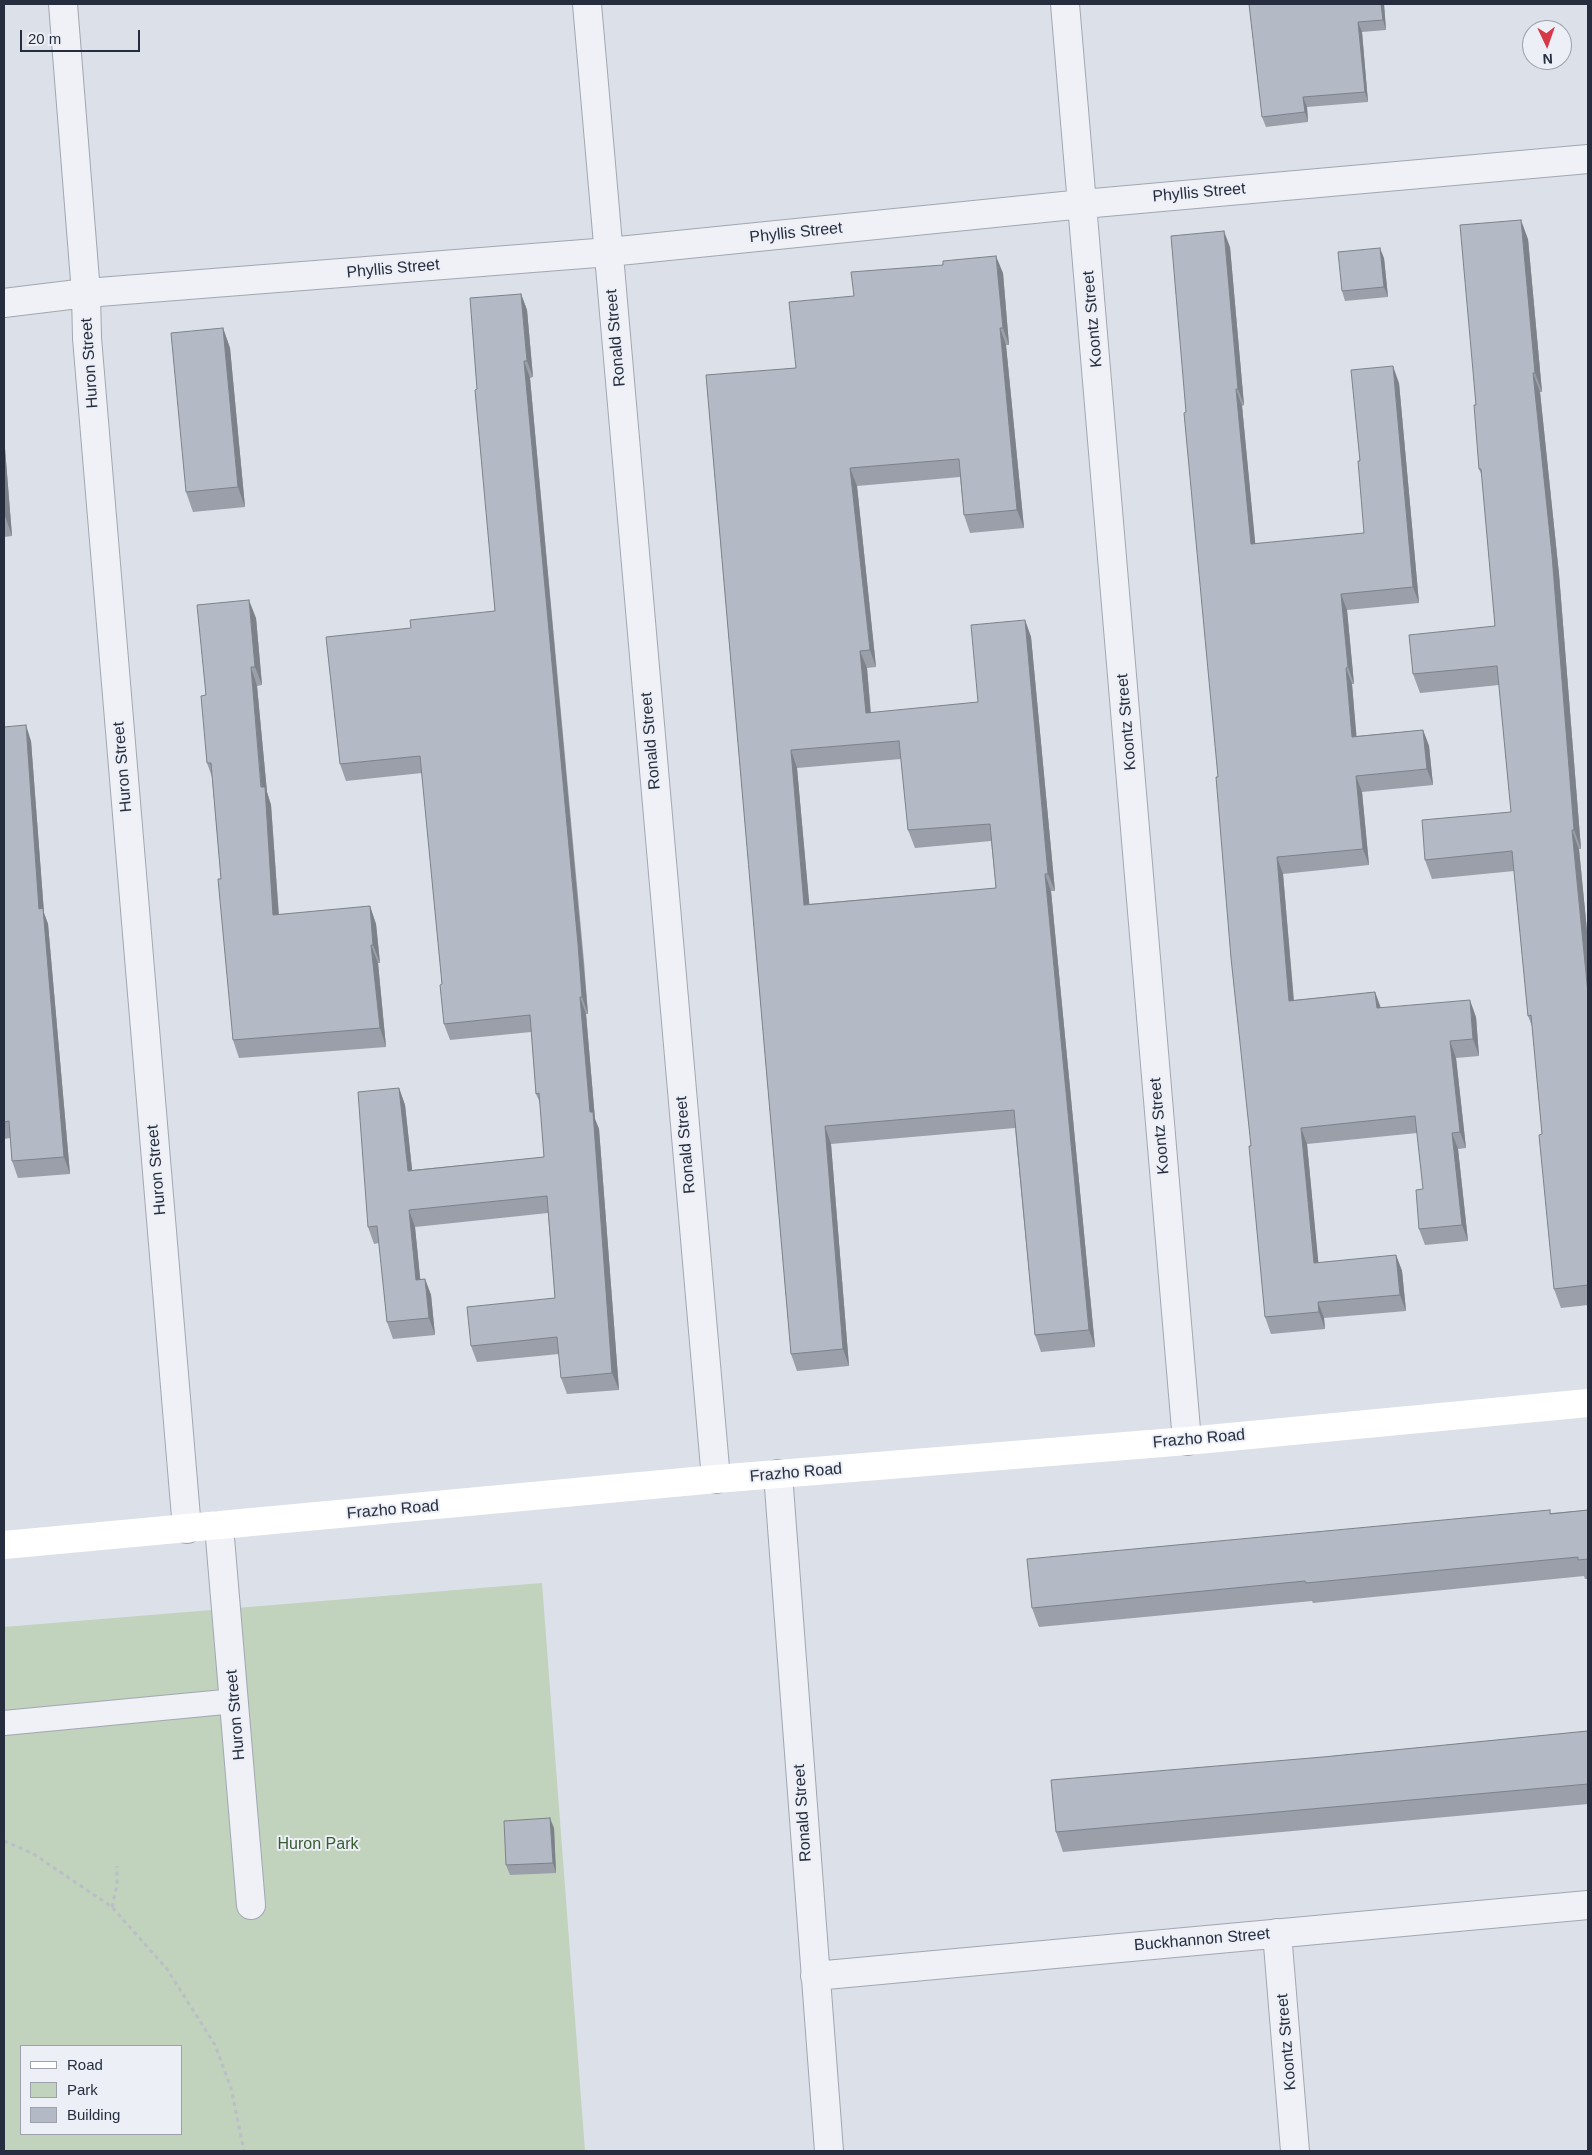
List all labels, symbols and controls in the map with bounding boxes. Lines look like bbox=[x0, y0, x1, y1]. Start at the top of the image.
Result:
scale bar bbox=[22, 20, 142, 52]
north arrow bbox=[1522, 20, 1572, 70]
text: 20 m bbox=[28, 30, 61, 47]
text: N bbox=[1542, 51, 1553, 67]
street label: Phyllis Street bbox=[1152, 179, 1246, 207]
street label: Phyllis Street bbox=[749, 219, 843, 247]
street label: Phyllis Street bbox=[346, 255, 440, 283]
street label: Koontz Street bbox=[1079, 270, 1107, 368]
street label: Ronald Street bbox=[602, 288, 630, 388]
street label: Huron Street bbox=[77, 317, 103, 409]
street label: Koontz Street bbox=[1113, 673, 1141, 771]
street label: Ronald Street bbox=[637, 691, 665, 791]
street label: Huron Street bbox=[109, 721, 137, 813]
street label: Koontz Street bbox=[1146, 1077, 1174, 1175]
street label: Ronald Street bbox=[672, 1095, 700, 1195]
street label: Huron Street bbox=[143, 1124, 171, 1216]
street label: Frazho Road bbox=[1152, 1425, 1246, 1453]
street label: Frazho Road bbox=[749, 1459, 843, 1487]
street label: Frazho Road bbox=[346, 1496, 440, 1524]
street label: Huron Street bbox=[222, 1669, 250, 1761]
street label: Ronald Street bbox=[790, 1764, 816, 1862]
park label: Huron Park bbox=[278, 1835, 358, 1855]
street label: Buckhannon Street bbox=[1133, 1925, 1271, 1955]
street label: Koontz Street bbox=[1273, 1993, 1301, 2091]
legend bbox=[20, 2045, 182, 2135]
text: Road bbox=[67, 2056, 103, 2073]
text: Park bbox=[67, 2081, 98, 2098]
text: Building bbox=[67, 2106, 120, 2123]

